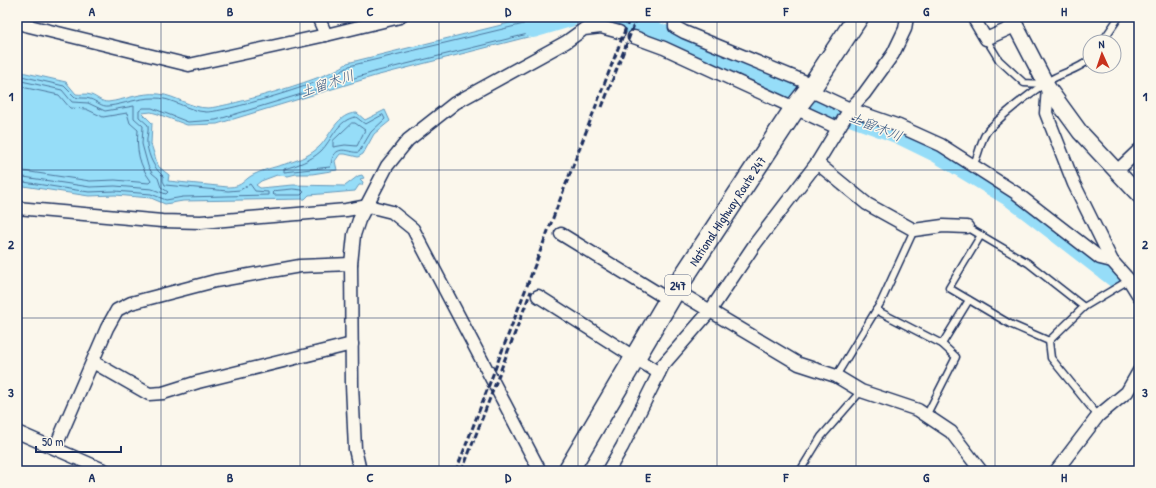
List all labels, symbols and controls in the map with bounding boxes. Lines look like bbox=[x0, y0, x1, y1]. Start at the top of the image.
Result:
text: A bbox=[89, 2, 96, 20]
text: B bbox=[227, 2, 234, 20]
text: C bbox=[366, 2, 374, 20]
text: D bbox=[505, 2, 512, 20]
text: E bbox=[645, 2, 651, 20]
text: F bbox=[783, 2, 790, 20]
text: G bbox=[923, 2, 930, 20]
text: H bbox=[1061, 2, 1067, 20]
north arrow bbox=[1082, 34, 1122, 74]
text: N bbox=[1098, 37, 1105, 51]
water label: 土留木川 bbox=[297, 65, 357, 101]
text: 1 bbox=[9, 87, 14, 105]
text: 1 bbox=[1143, 87, 1148, 105]
water label: 土留木川 bbox=[846, 107, 906, 145]
street label: National Highway Route 247 bbox=[684, 152, 770, 270]
text: 2 bbox=[8, 235, 15, 253]
text: 2 bbox=[1142, 235, 1149, 253]
road number: 247 bbox=[665, 275, 691, 295]
text: 3 bbox=[8, 383, 14, 401]
text: 3 bbox=[1142, 383, 1148, 401]
scale bar bbox=[36, 428, 121, 454]
text: 50 m bbox=[42, 433, 63, 450]
text: A bbox=[89, 468, 96, 486]
text: B bbox=[227, 468, 234, 486]
text: C bbox=[366, 468, 374, 486]
text: D bbox=[505, 468, 512, 486]
text: E bbox=[645, 468, 651, 486]
text: F bbox=[783, 468, 790, 486]
text: G bbox=[923, 468, 930, 486]
text: H bbox=[1061, 468, 1067, 486]

